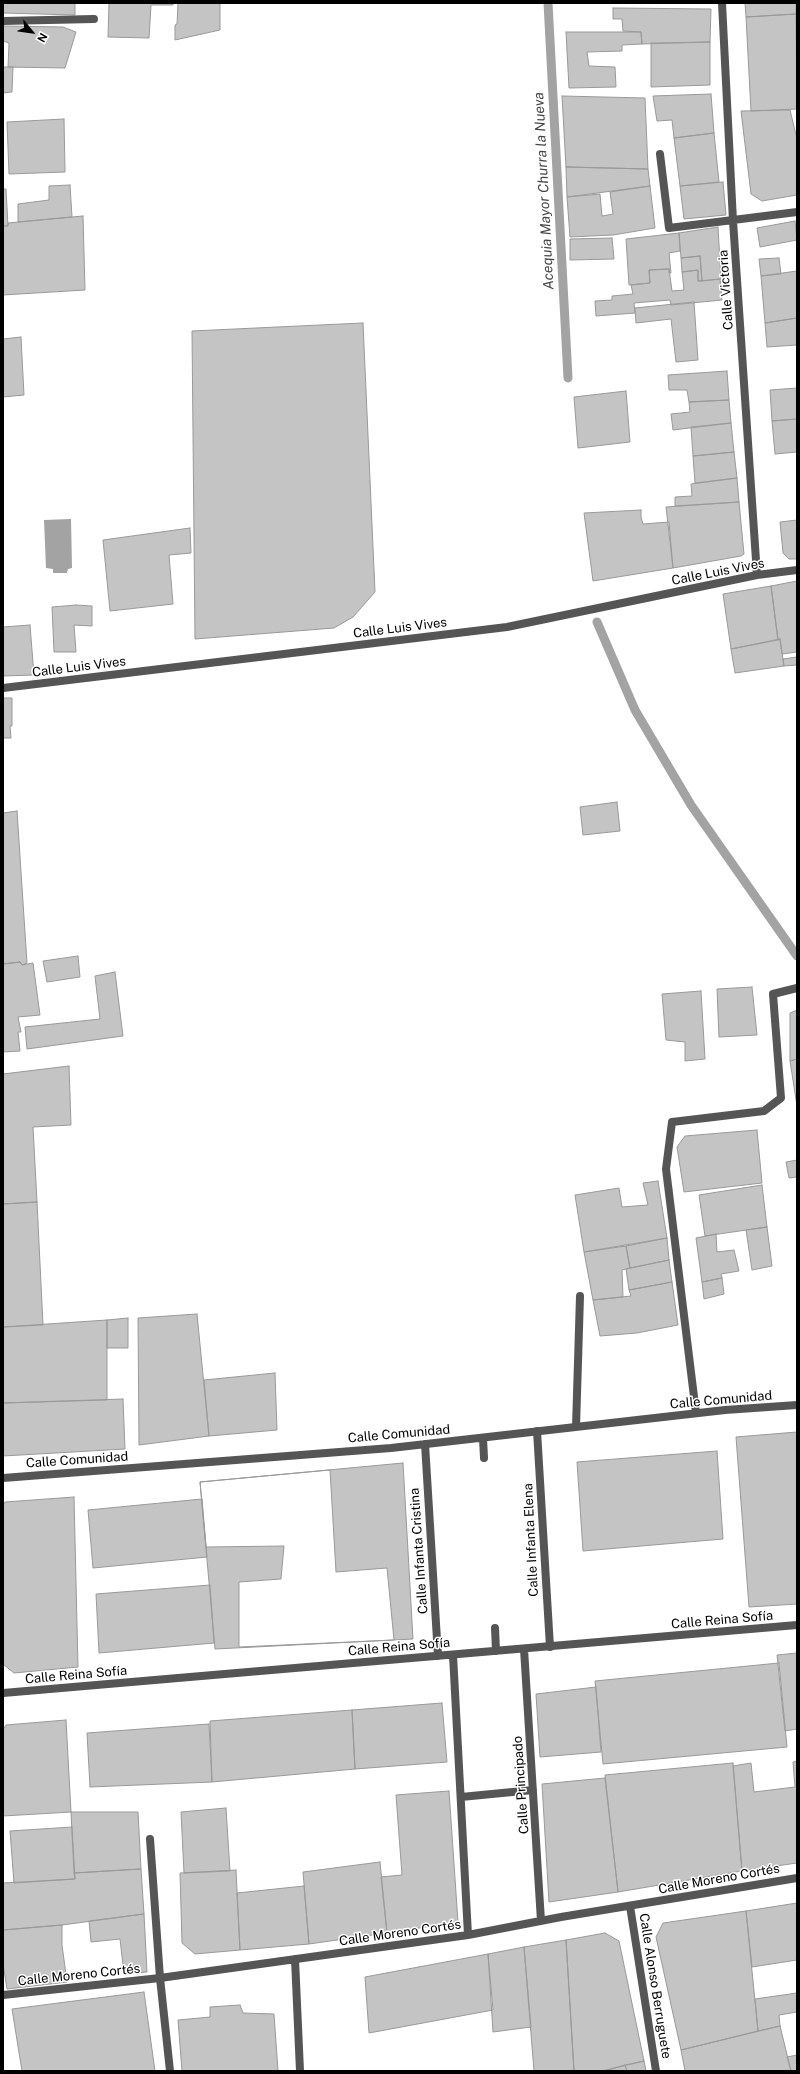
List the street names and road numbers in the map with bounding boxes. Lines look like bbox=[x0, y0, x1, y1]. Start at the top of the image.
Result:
street label: Calle Victoria bbox=[715, 249, 737, 331]
street label: Calle Luis Vives bbox=[670, 555, 766, 589]
street label: Calle Luis Vives bbox=[352, 615, 448, 641]
street label: Calle Luis Vives bbox=[31, 654, 127, 680]
street label: Calle Comunidad bbox=[669, 1388, 773, 1412]
street label: Calle Comunidad bbox=[347, 1422, 451, 1446]
street label: Calle Comunidad bbox=[25, 1449, 129, 1471]
street label: Calle Infanta Elena bbox=[520, 1483, 542, 1597]
street label: Calle Infanta Cristina bbox=[407, 1487, 431, 1615]
street label: Calle Reina Sofía bbox=[670, 1608, 774, 1632]
street label: Calle Reina Sofía bbox=[347, 1635, 451, 1659]
street label: Calle Reina Sofía bbox=[24, 1663, 128, 1687]
street label: Calle Principado bbox=[510, 1735, 532, 1835]
street label: Calle Moreno Cortés bbox=[657, 1861, 781, 1897]
street label: Calle Alonso Berruguete bbox=[636, 1912, 674, 2060]
street label: Calle Moreno Cortés bbox=[338, 1917, 462, 1949]
street label: Calle Moreno Cortés bbox=[17, 1961, 141, 1989]

